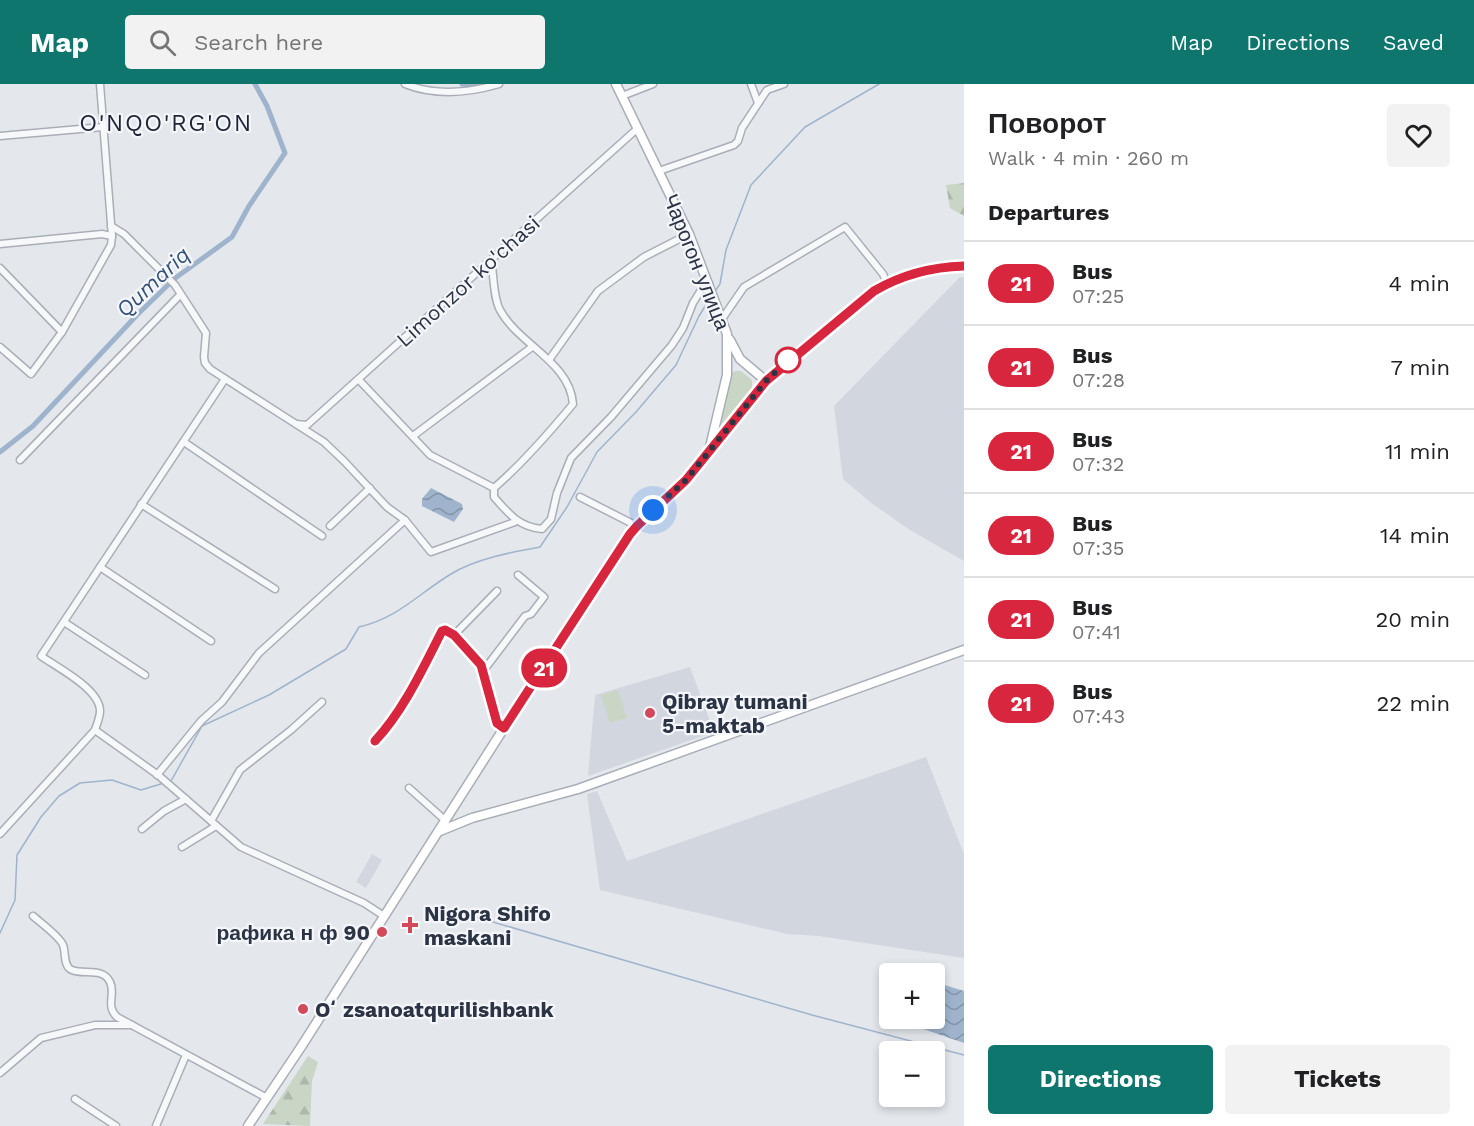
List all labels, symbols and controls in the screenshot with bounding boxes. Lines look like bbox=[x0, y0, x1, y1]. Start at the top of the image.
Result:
search box bbox=[125, 15, 545, 69]
text: Map bbox=[30, 26, 89, 59]
icon: search bbox=[146, 26, 179, 59]
text: Search here bbox=[194, 30, 323, 55]
text: Map bbox=[1170, 30, 1213, 55]
text: Directions bbox=[1246, 30, 1350, 55]
text: Saved bbox=[1383, 30, 1444, 55]
button: heart bbox=[1387, 104, 1450, 167]
text: Поворот bbox=[988, 107, 1106, 140]
district label: O'NQO'RG'ON bbox=[79, 109, 253, 137]
text: Walk · 4 min · 260 m bbox=[988, 146, 1189, 170]
street label: Чарогон улица bbox=[658, 190, 736, 334]
text: Departures bbox=[988, 200, 1109, 225]
street label: Limonzor ko'chasi bbox=[391, 210, 545, 352]
water label: Qumariq bbox=[111, 242, 195, 322]
text: Bus bbox=[1072, 259, 1112, 284]
text: 21 bbox=[1010, 271, 1032, 296]
text: 4 min bbox=[1389, 271, 1450, 296]
text: 07:25 bbox=[1072, 284, 1124, 308]
text: Bus bbox=[1072, 343, 1112, 368]
unlabelled marker bbox=[775, 347, 801, 373]
text: 21 bbox=[1010, 355, 1032, 380]
text: 7 min bbox=[1390, 355, 1450, 380]
text: 07:28 bbox=[1072, 368, 1125, 392]
text: Bus bbox=[1072, 427, 1112, 452]
text: 21 bbox=[1010, 439, 1032, 464]
text: 11 min bbox=[1385, 439, 1450, 464]
text: 07:32 bbox=[1072, 452, 1125, 476]
your location bbox=[638, 495, 668, 525]
text: Bus bbox=[1072, 511, 1112, 536]
text: 21 bbox=[1010, 523, 1032, 548]
text: 14 min bbox=[1380, 523, 1450, 548]
text: 07:35 bbox=[1072, 536, 1124, 560]
text: Bus bbox=[1072, 595, 1112, 620]
text: 21 bbox=[1010, 607, 1032, 632]
text: 20 min bbox=[1376, 607, 1450, 632]
text: 07:41 bbox=[1072, 620, 1121, 644]
line badge: 21 bbox=[517, 648, 571, 688]
text: 21 bbox=[533, 656, 555, 681]
text: Bus bbox=[1072, 679, 1112, 704]
place label: Qibray tumani 5-maktab bbox=[662, 689, 808, 738]
text: 21 bbox=[1010, 691, 1032, 716]
text: 22 min bbox=[1376, 691, 1450, 716]
text: 07:43 bbox=[1072, 704, 1125, 728]
marker: Qibray tumani 5-maktab bbox=[643, 706, 657, 720]
place label: Nigora Shifo maskani bbox=[424, 901, 551, 950]
marker: Nigora Shifo maskani bbox=[401, 916, 419, 934]
place label: рафика н ф 90 bbox=[216, 920, 370, 945]
marker: рафика н ф 90 bbox=[375, 925, 389, 939]
map controls bbox=[879, 963, 945, 1107]
button: + bbox=[879, 963, 945, 1029]
place label: Oʻzsanoatqurilishbank bbox=[315, 997, 554, 1022]
marker: Oʻzsanoatqurilishbank bbox=[296, 1002, 310, 1016]
button: − bbox=[879, 1041, 945, 1107]
button: Directions bbox=[988, 1045, 1213, 1114]
button: Tickets bbox=[1225, 1045, 1450, 1114]

